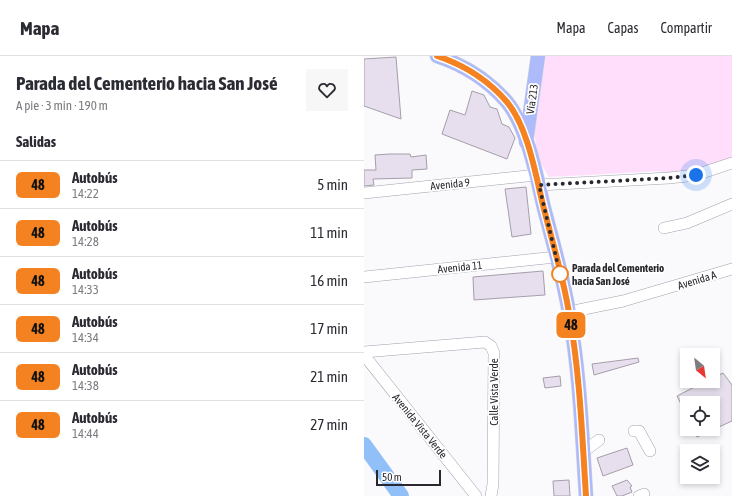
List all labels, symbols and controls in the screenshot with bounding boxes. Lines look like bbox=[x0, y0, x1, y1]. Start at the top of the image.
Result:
text: Mapa bbox=[20, 17, 59, 39]
text: Mapa bbox=[557, 20, 586, 36]
text: Capas bbox=[608, 20, 639, 36]
text: Compartir bbox=[661, 20, 712, 36]
button: heart bbox=[306, 69, 348, 111]
text: Parada del Cementerio hacia San José bbox=[16, 72, 278, 94]
street label: Vía 213 bbox=[524, 83, 540, 115]
text: A pie · 3 min · 190 m bbox=[16, 98, 108, 113]
text: Salidas bbox=[16, 133, 56, 150]
your location bbox=[686, 165, 706, 185]
text: Autobús bbox=[72, 169, 117, 186]
text: 5 min bbox=[317, 176, 348, 193]
street label: Avenida 9 bbox=[430, 176, 470, 192]
text: 48 bbox=[31, 177, 45, 193]
text: 14:22 bbox=[72, 186, 99, 201]
text: Autobús bbox=[72, 217, 117, 234]
text: 11 min bbox=[310, 224, 348, 241]
text: 48 bbox=[31, 225, 45, 241]
text: 14:28 bbox=[72, 234, 99, 249]
street label: Avenida 11 bbox=[437, 259, 483, 275]
place label: Parada del Cementerio hacia San José bbox=[572, 262, 664, 287]
text: Autobús bbox=[72, 265, 117, 282]
marker: Parada del Cementerio hacia San José bbox=[551, 265, 569, 283]
street label: Avenida A bbox=[676, 268, 718, 292]
text: 16 min bbox=[310, 272, 348, 289]
text: 48 bbox=[31, 273, 45, 289]
text: 14:33 bbox=[72, 282, 99, 297]
line badge: 48 bbox=[553, 312, 589, 338]
text: Autobús bbox=[72, 313, 117, 330]
text: 48 bbox=[564, 317, 578, 333]
text: 17 min bbox=[310, 320, 348, 337]
text: 48 bbox=[31, 321, 45, 337]
text: 14:34 bbox=[72, 330, 99, 345]
north arrow bbox=[680, 348, 720, 388]
map controls bbox=[680, 348, 720, 484]
street label: Calle Vista Verde bbox=[488, 358, 500, 426]
text: Autobús bbox=[72, 361, 117, 378]
text: 21 min bbox=[310, 368, 348, 385]
text: 48 bbox=[31, 369, 45, 385]
text: 14:38 bbox=[72, 378, 99, 393]
street label: Avenida Vista Verde bbox=[390, 391, 450, 461]
button: locate bbox=[680, 396, 720, 436]
text: Autobús bbox=[72, 409, 117, 426]
text: 27 min bbox=[310, 416, 348, 433]
text: 48 bbox=[31, 417, 45, 433]
text: 14:44 bbox=[72, 426, 99, 441]
button: layers bbox=[680, 444, 720, 484]
scale bar bbox=[376, 468, 441, 487]
text: 50 m bbox=[382, 471, 402, 483]

